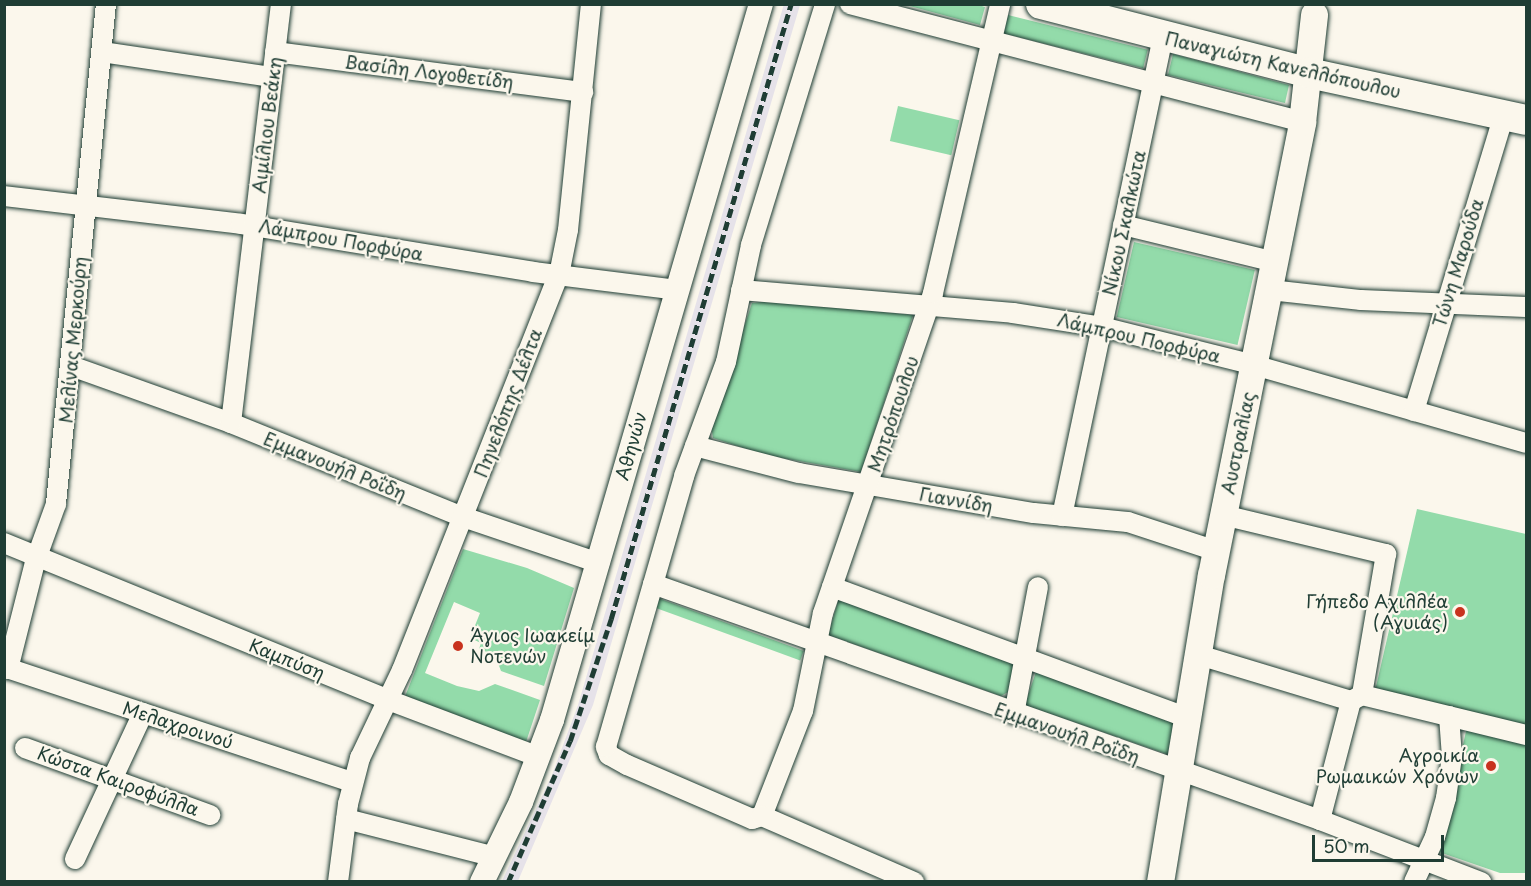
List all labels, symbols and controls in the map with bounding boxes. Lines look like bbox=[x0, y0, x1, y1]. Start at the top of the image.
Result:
street label: Παναγιώτη Κανελλόπουλου bbox=[1163, 27, 1403, 103]
street label: Βασίλη Λογοθετίδη bbox=[343, 51, 515, 93]
street label: Αιμίλιου Βεάκη bbox=[248, 55, 286, 195]
street label: Νίκου Σκαλκώτα bbox=[1098, 148, 1150, 298]
street label: Τώνη Μαρούδα bbox=[1428, 196, 1488, 330]
street label: Λάμπρου Πορφύρα bbox=[257, 215, 425, 265]
street label: Μελίνας Μερκούρη bbox=[55, 255, 91, 425]
street label: Λάμπρου Πορφύρα bbox=[1056, 309, 1222, 367]
street label: Πηνελόπης Δέλτα bbox=[470, 325, 546, 481]
street label: Μητρόπουλου bbox=[863, 353, 923, 475]
street label: Αυστραλίας bbox=[1217, 390, 1259, 496]
street label: Αθηνών bbox=[611, 409, 651, 483]
street label: Εμμανουήλ Ροΐδη bbox=[260, 427, 410, 505]
street label: Γιαννίδη bbox=[918, 483, 994, 517]
place label: Γήπεδο Αχιλλέα (Αγυιάς) bbox=[1306, 591, 1448, 634]
marker: Γήπεδο Αχιλλέα (Αγυιάς) bbox=[1453, 605, 1467, 619]
place label: Άγιος Ιωακείμ Νοτενών bbox=[470, 625, 596, 668]
street label: Καμπύση bbox=[246, 634, 328, 684]
marker: Άγιος Ιωακείμ Νοτενών bbox=[451, 639, 465, 653]
street label: Μελαχροινού bbox=[120, 697, 236, 753]
street label: Εμμανουήλ Ροΐδη bbox=[991, 698, 1143, 768]
street label: Κώστα Καιροφύλλα bbox=[34, 742, 202, 820]
place label: Αγροικία Ρωμαικών Χρόνων bbox=[1316, 745, 1479, 788]
marker: Αγροικία Ρωμαικών Χρόνων bbox=[1484, 759, 1498, 773]
scale bar bbox=[1315, 823, 1447, 861]
text: 50 m bbox=[1323, 832, 1370, 859]

